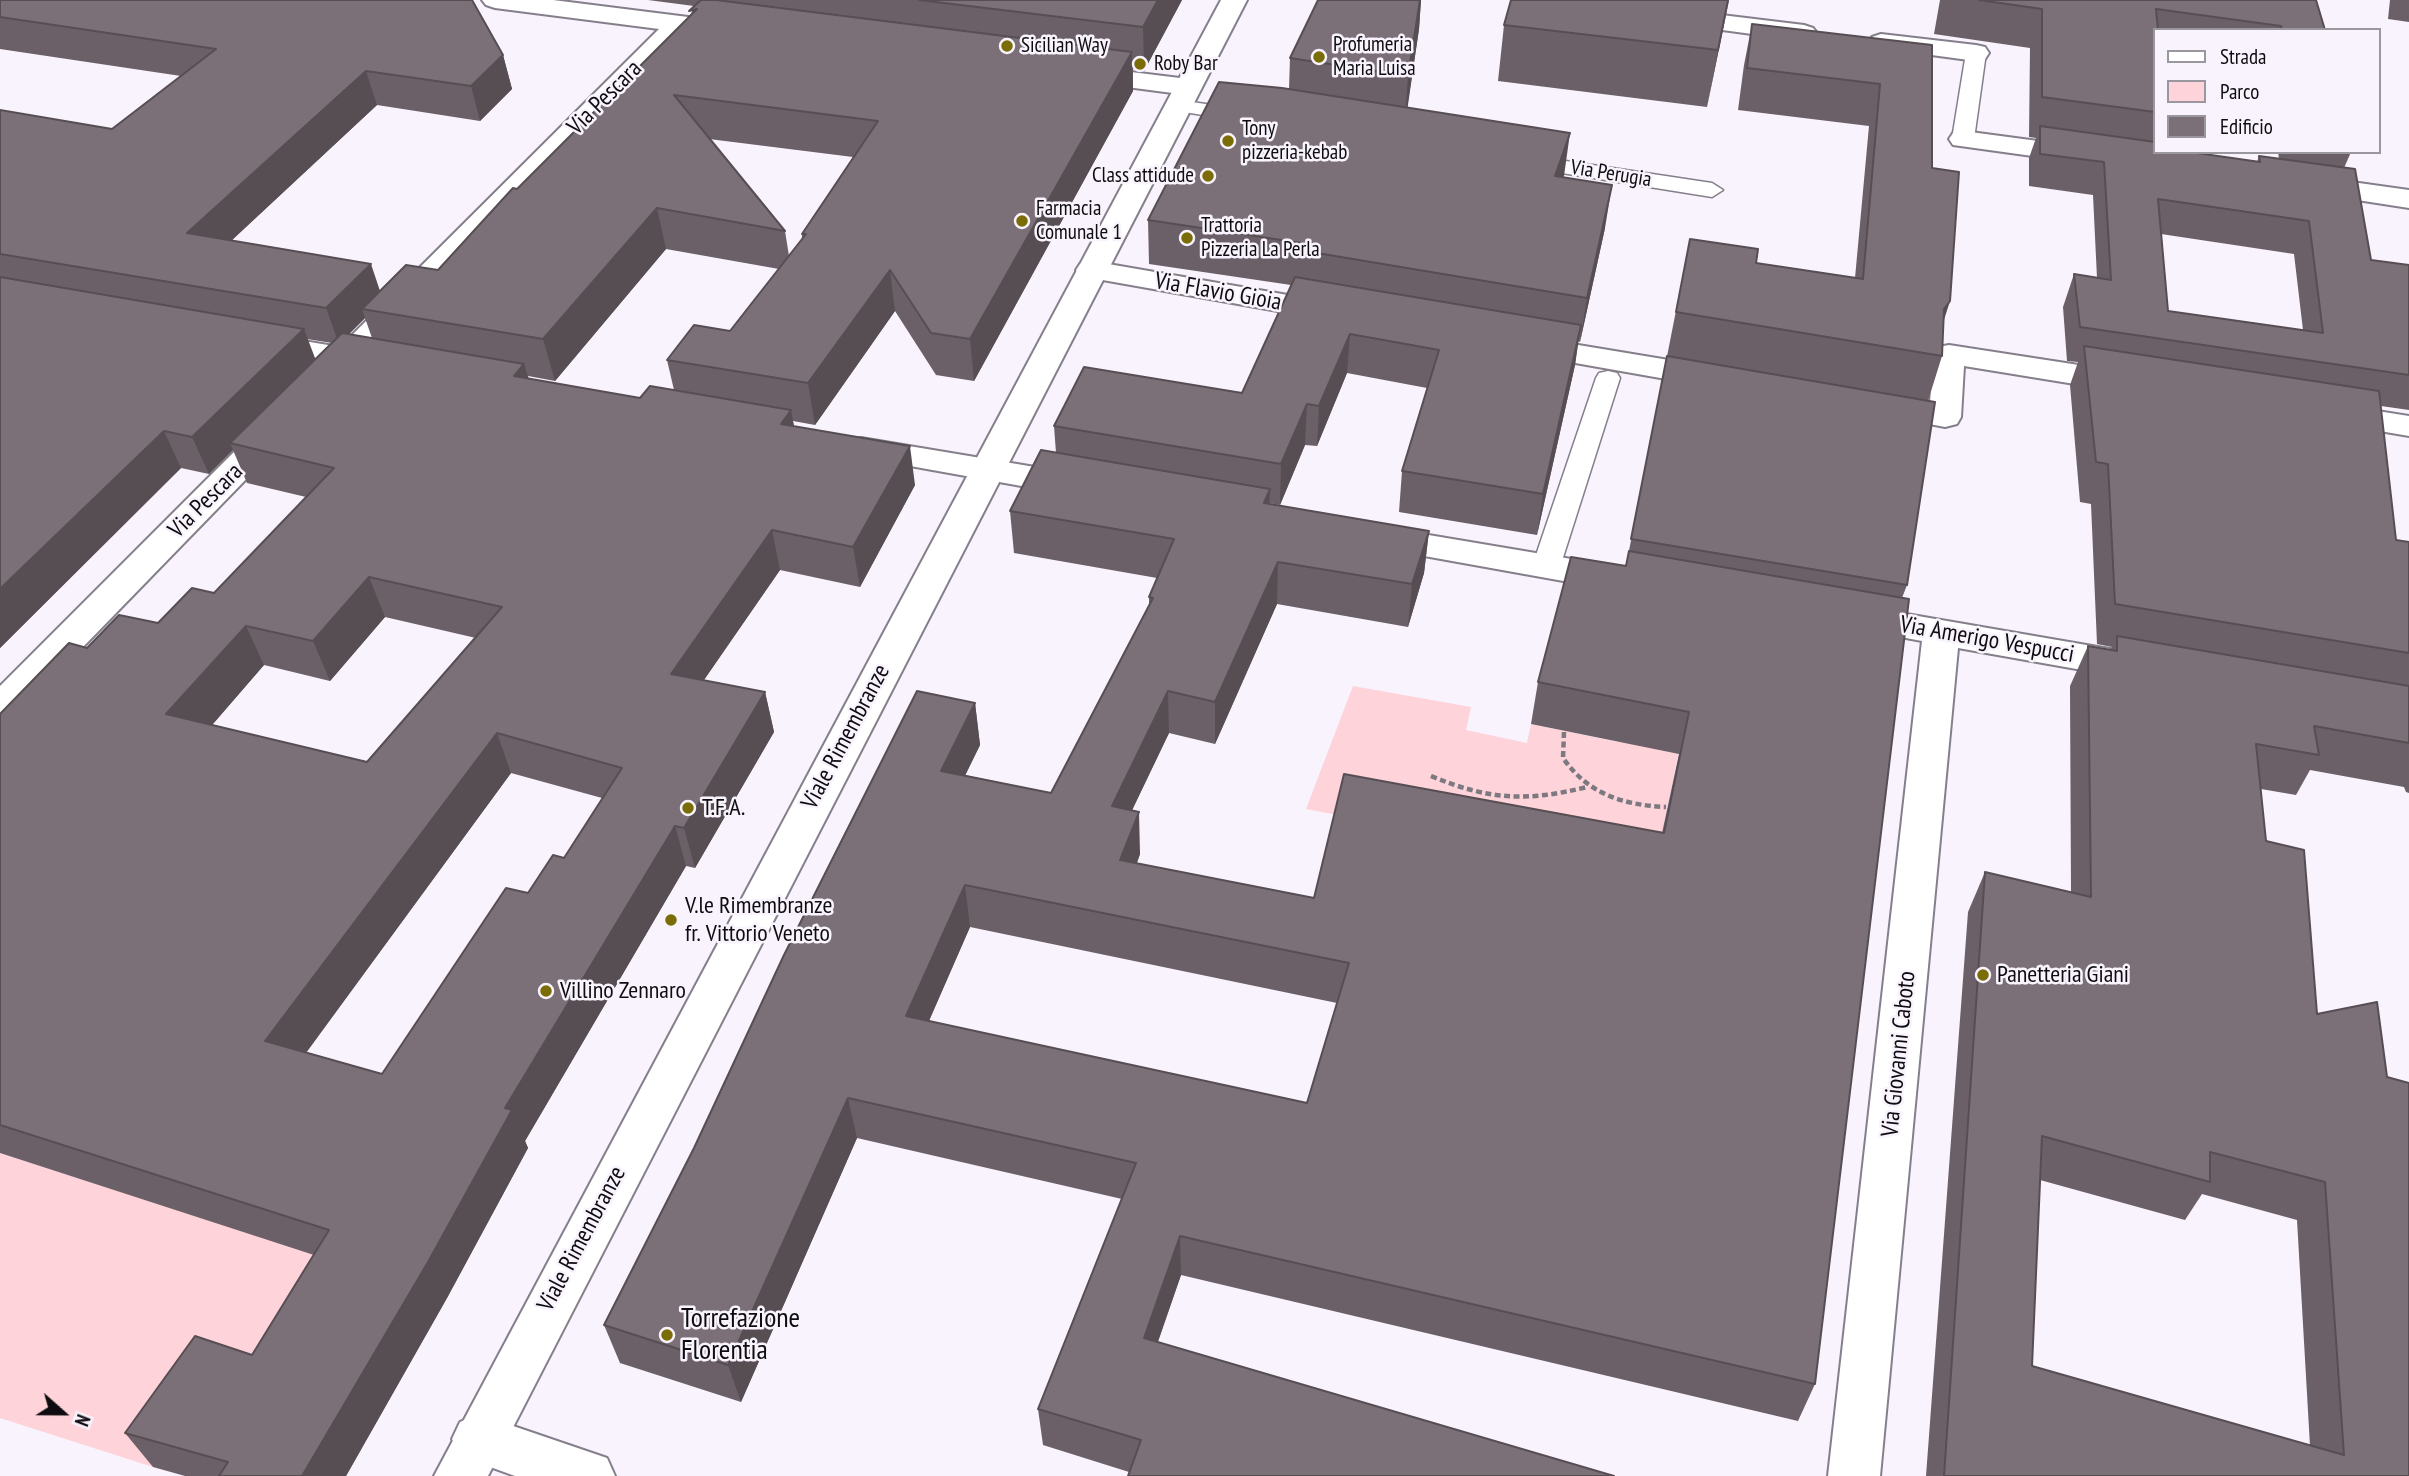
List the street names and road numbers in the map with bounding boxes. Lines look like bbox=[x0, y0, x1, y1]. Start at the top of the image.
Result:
street label: Via Pescara bbox=[562, 55, 648, 141]
street label: Via Perugia bbox=[1569, 155, 1653, 193]
street label: Via Flavio Gioia bbox=[1152, 267, 1284, 317]
street label: Via Pescara bbox=[163, 458, 249, 544]
street label: Via Amerigo Vespucci bbox=[1898, 611, 2076, 669]
street label: Viale Rimembranze bbox=[796, 660, 896, 814]
street label: Via Giovanni Caboto bbox=[1876, 970, 1922, 1138]
street label: Viale Rimembranze bbox=[532, 1162, 632, 1316]

